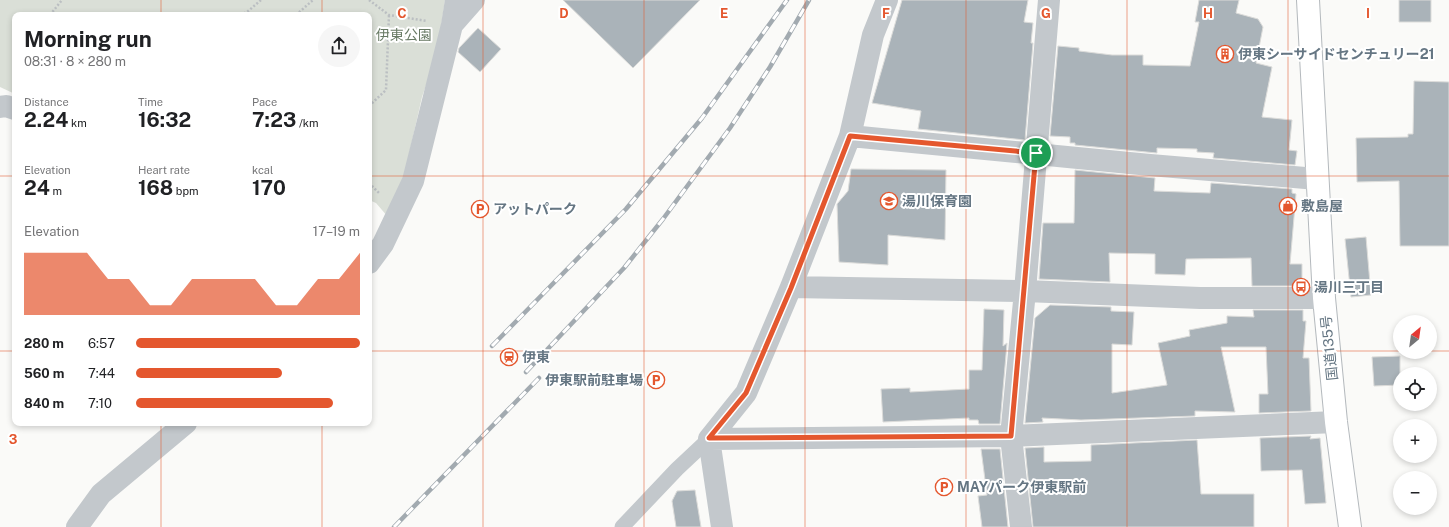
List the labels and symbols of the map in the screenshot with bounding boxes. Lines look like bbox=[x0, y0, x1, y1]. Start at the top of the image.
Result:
text: C bbox=[397, 6, 407, 21]
text: D bbox=[559, 6, 569, 21]
text: E bbox=[720, 6, 728, 21]
text: F bbox=[882, 6, 890, 21]
text: G bbox=[1041, 6, 1051, 21]
text: H bbox=[1203, 6, 1213, 21]
text: I bbox=[1366, 6, 1370, 21]
park label: 伊東公園 bbox=[376, 27, 432, 43]
building icon: 伊東シーサイドセンチュリー21 bbox=[1215, 44, 1235, 64]
place label: 伊東シーサイドセンチュリー21 bbox=[1238, 46, 1435, 62]
pin bbox=[1019, 136, 1053, 170]
school or university icon: 湯川保育園 bbox=[879, 191, 899, 211]
place label: 湯川保育園 bbox=[902, 193, 972, 209]
shop icon: 敷島屋 bbox=[1278, 196, 1298, 216]
place label: 敷島屋 bbox=[1301, 198, 1343, 214]
parking icon: アットパーク bbox=[470, 199, 490, 219]
place label: アットパーク bbox=[493, 201, 577, 217]
bus stop icon: 湯川三丁目 bbox=[1291, 277, 1311, 297]
place label: 湯川三丁目 bbox=[1314, 279, 1384, 295]
street label: 国道135号 bbox=[1318, 315, 1340, 381]
north arrow bbox=[1393, 315, 1437, 359]
station icon: 伊東 bbox=[499, 347, 519, 367]
place label: 伊東 bbox=[522, 349, 550, 365]
parking icon: 伊東駅前駐車場 bbox=[646, 370, 666, 390]
place label: 伊東駅前駐車場 bbox=[545, 372, 643, 388]
text: 3 bbox=[9, 432, 18, 447]
parking icon: MAYパーク伊東駅前 bbox=[934, 477, 954, 497]
place label: MAYパーク伊東駅前 bbox=[957, 479, 1086, 495]

